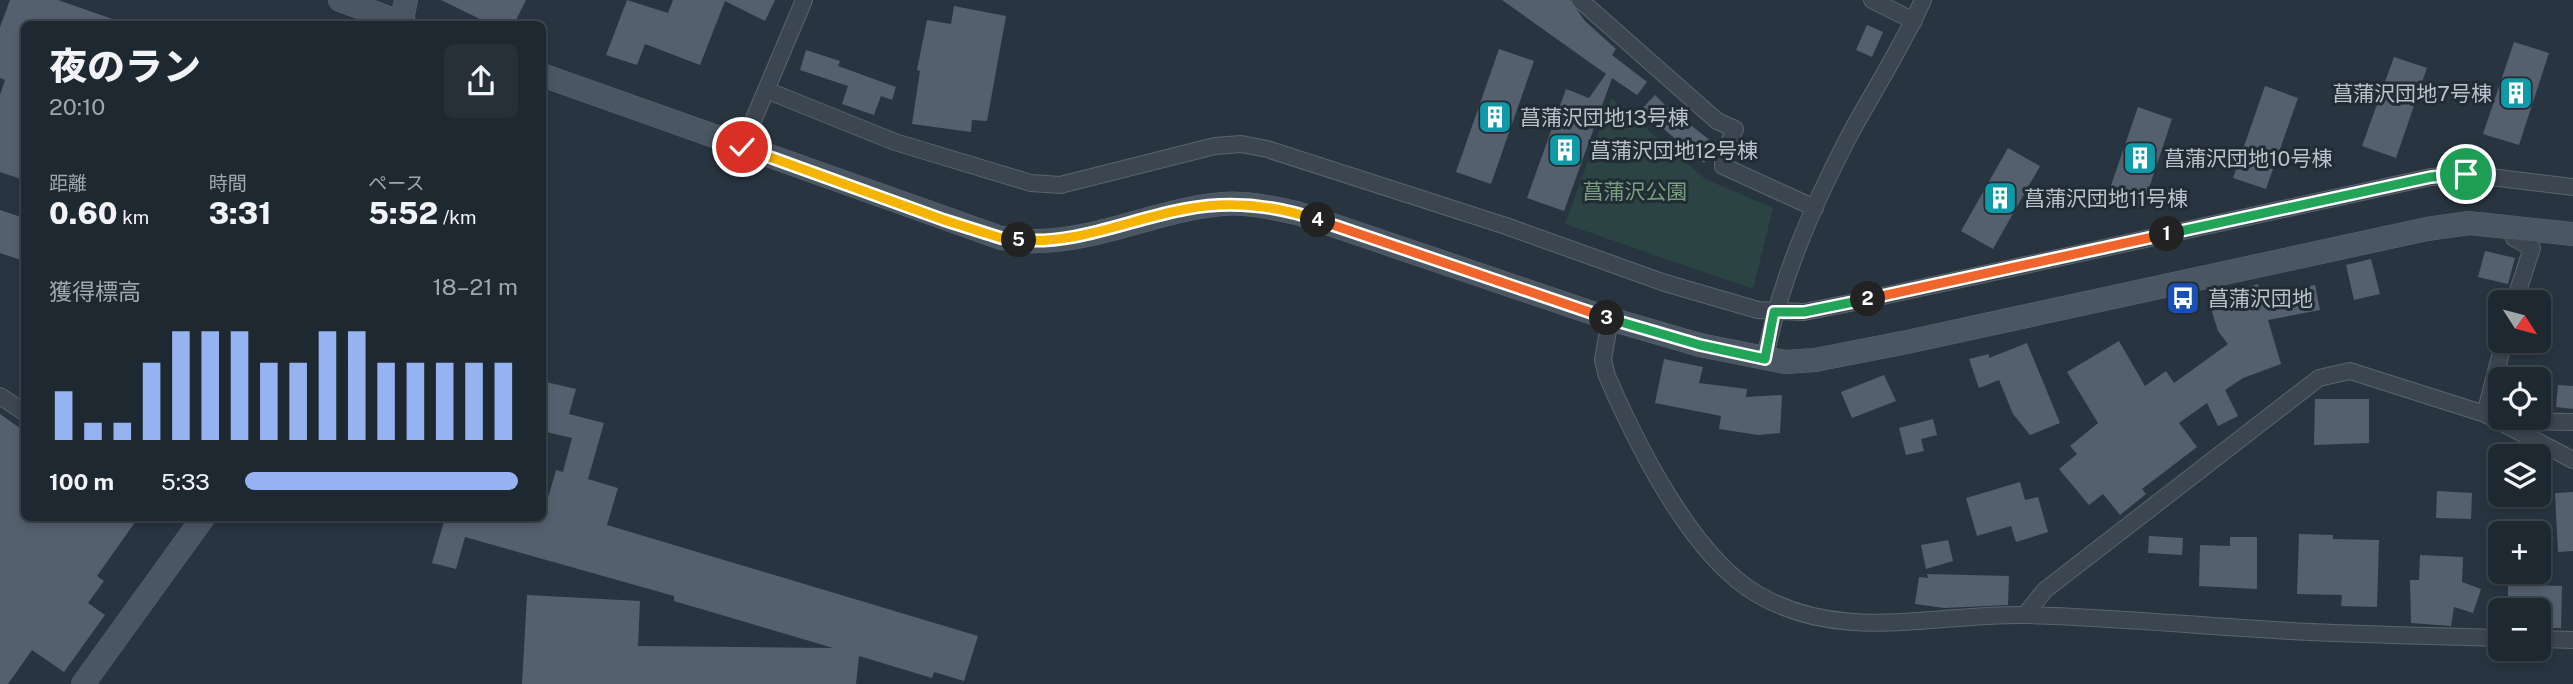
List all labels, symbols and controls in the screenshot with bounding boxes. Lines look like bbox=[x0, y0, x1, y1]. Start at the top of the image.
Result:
text: 夜のラン bbox=[49, 44, 201, 89]
button: share bbox=[444, 44, 518, 118]
building icon: 菖蒲沢団地7号棟 bbox=[2497, 74, 2535, 112]
place label: 菖蒲沢団地7号棟 bbox=[2332, 81, 2492, 106]
text: 20:10 bbox=[49, 93, 105, 120]
building icon: 菖蒲沢団地13号棟 bbox=[1476, 98, 1514, 136]
place label: 菖蒲沢団地13号棟 bbox=[1520, 105, 1689, 130]
pin bbox=[712, 117, 772, 177]
icon: check bbox=[723, 128, 761, 166]
building icon: 菖蒲沢団地12号棟 bbox=[1546, 131, 1584, 169]
place label: 菖蒲沢団地12号棟 bbox=[1590, 138, 1758, 163]
building icon: 菖蒲沢団地10号棟 bbox=[2121, 139, 2159, 177]
pin bbox=[2436, 144, 2496, 204]
place label: 菖蒲沢団地10号棟 bbox=[2164, 146, 2332, 171]
icon: arrive bbox=[2447, 155, 2485, 193]
text: 距離 bbox=[49, 172, 87, 194]
text: 時間 bbox=[209, 172, 247, 194]
text: ペース bbox=[368, 172, 424, 194]
park label: 菖蒲沢公園 bbox=[1583, 179, 1688, 204]
building icon: 菖蒲沢団地11号棟 bbox=[1981, 179, 2019, 217]
place label: 菖蒲沢団地11号棟 bbox=[2024, 186, 2188, 211]
text: 0.60 bbox=[49, 195, 118, 231]
text: 3:31 bbox=[209, 195, 271, 231]
text: 5:52 bbox=[368, 195, 438, 231]
pin: 4 bbox=[1300, 202, 1336, 238]
text: km bbox=[118, 206, 149, 228]
text: /km bbox=[438, 206, 476, 228]
text: 4 bbox=[1311, 208, 1324, 230]
pin: 1 bbox=[2150, 216, 2184, 252]
pin: 5 bbox=[1002, 222, 1036, 258]
text: 1 bbox=[2162, 222, 2171, 244]
text: 5 bbox=[1012, 228, 1025, 250]
text: 18–21 m bbox=[432, 273, 518, 300]
text: 獲得標高 bbox=[49, 278, 141, 305]
bus stop icon: 菖蒲沢団地 bbox=[2164, 279, 2202, 317]
pin: 2 bbox=[1850, 282, 1885, 316]
place label: 菖蒲沢団地 bbox=[2208, 286, 2313, 311]
text: 2 bbox=[1861, 287, 1874, 309]
north arrow bbox=[2488, 290, 2552, 354]
map controls bbox=[2488, 290, 2551, 661]
pin: 3 bbox=[1590, 300, 1624, 336]
text: 3 bbox=[1600, 306, 1613, 328]
button: locate bbox=[2488, 367, 2551, 430]
button: layers bbox=[2488, 444, 2551, 507]
text: 100 m bbox=[49, 468, 114, 495]
text: 5:33 bbox=[161, 468, 210, 495]
button: + bbox=[2488, 521, 2551, 584]
button: − bbox=[2488, 598, 2551, 661]

